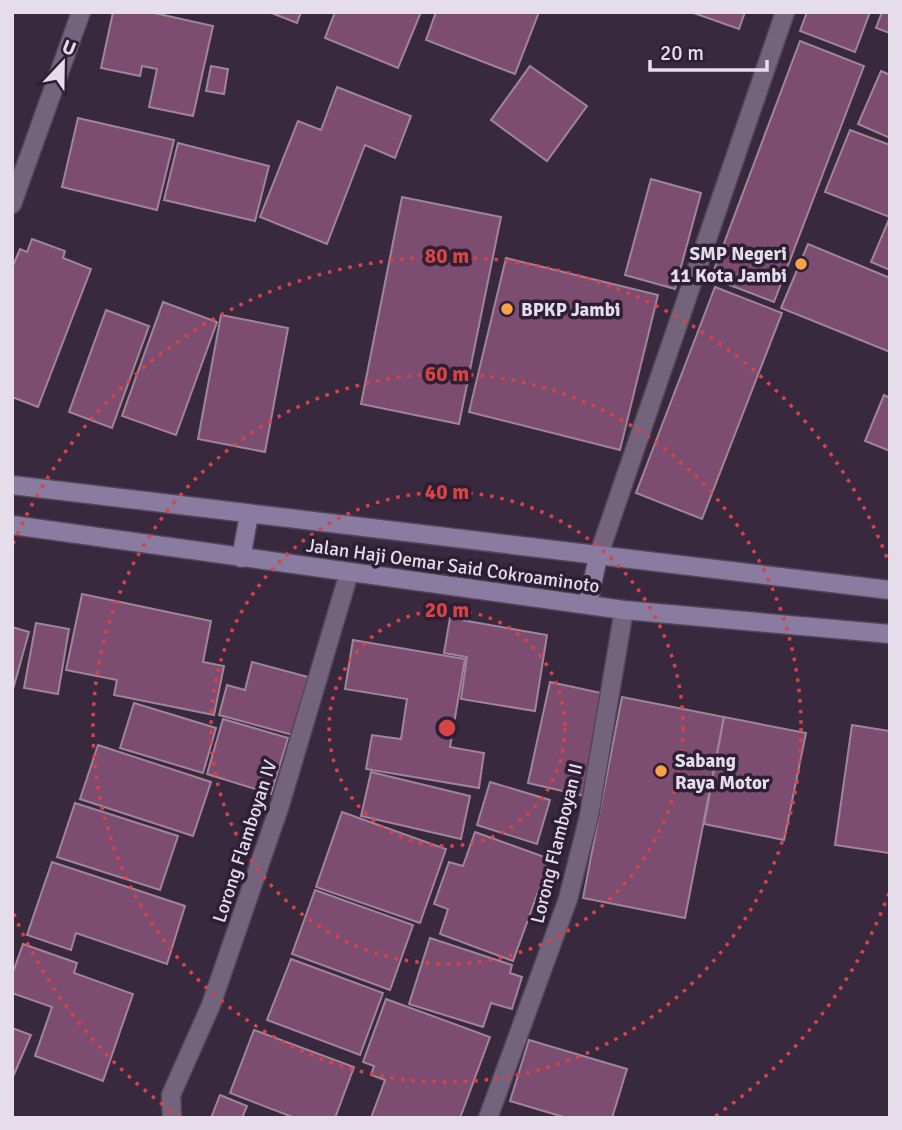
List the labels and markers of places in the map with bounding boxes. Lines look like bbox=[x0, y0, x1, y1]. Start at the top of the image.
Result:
place label: SMP Negeri 11 Kota Jambi bbox=[670, 242, 787, 288]
marker: SMP Negeri 11 Kota Jambi bbox=[793, 256, 809, 272]
place label: BPKP Jambi bbox=[521, 298, 621, 322]
marker: BPKP Jambi bbox=[499, 301, 515, 317]
centre of rings bbox=[435, 716, 459, 740]
place label: Sabang Raya Motor bbox=[675, 749, 770, 795]
marker: Sabang Raya Motor bbox=[653, 763, 669, 779]

